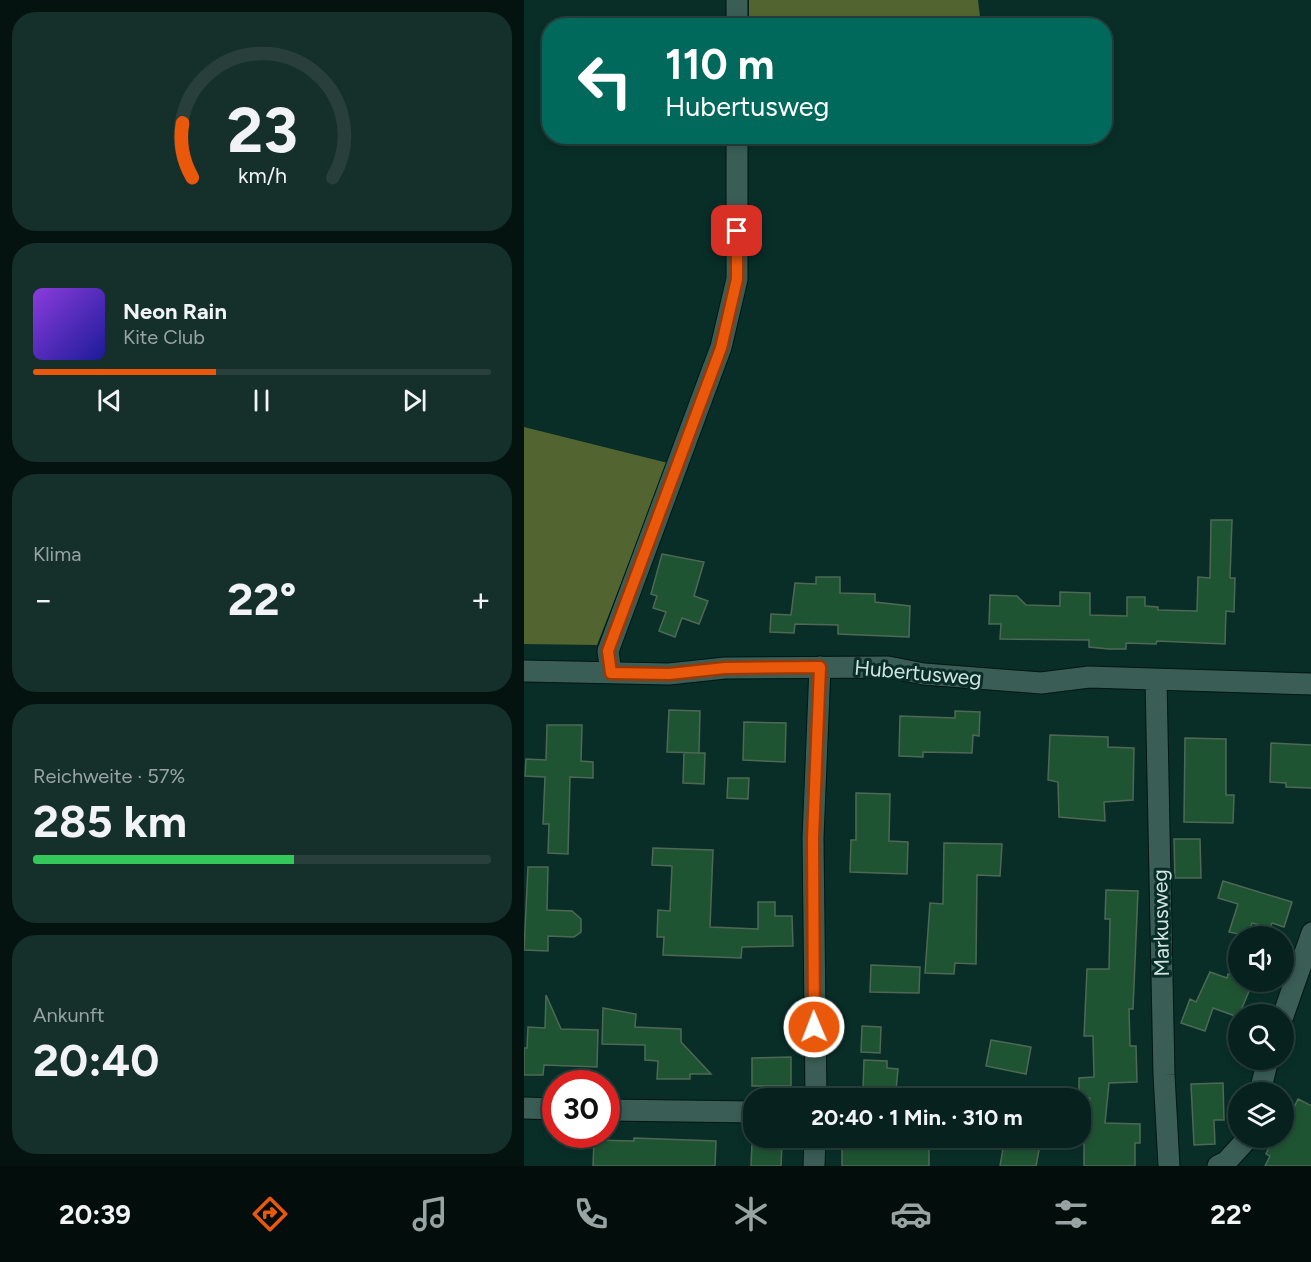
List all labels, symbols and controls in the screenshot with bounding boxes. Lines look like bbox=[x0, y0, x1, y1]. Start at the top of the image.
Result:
text: 110 m bbox=[665, 39, 774, 90]
icon: left bbox=[566, 42, 644, 120]
text: Hubertusweg bbox=[665, 90, 829, 123]
text: 23 bbox=[227, 94, 297, 169]
text: km/h bbox=[238, 164, 286, 189]
pin bbox=[711, 205, 762, 256]
icon: arrive bbox=[720, 214, 753, 247]
text: Neon Rain bbox=[123, 298, 227, 325]
text: Kite Club bbox=[123, 325, 205, 349]
icon: previous bbox=[93, 384, 126, 417]
icon: pause bbox=[245, 384, 278, 417]
icon: next bbox=[398, 384, 431, 417]
text: Klima bbox=[33, 542, 81, 566]
text: 22° bbox=[227, 572, 297, 626]
text: − bbox=[33, 580, 54, 619]
text: + bbox=[470, 580, 491, 619]
street label: Hubertusweg bbox=[853, 654, 983, 691]
text: Reichweite · 57% bbox=[33, 764, 185, 788]
text: 285 km bbox=[33, 794, 187, 848]
street label: Markusweg bbox=[1147, 869, 1174, 977]
map controls bbox=[1228, 926, 1294, 1148]
button: sound bbox=[1228, 926, 1294, 992]
position arrow bbox=[782, 995, 846, 1059]
text: Ankunft bbox=[33, 1003, 105, 1027]
button: search bbox=[1228, 1004, 1294, 1070]
text: 20:40 bbox=[33, 1033, 159, 1087]
speed limit sign: 30 bbox=[542, 1070, 620, 1148]
button: layers bbox=[1228, 1082, 1294, 1148]
text: 20:40 · 1 Min. · 310 m bbox=[811, 1104, 1023, 1131]
icon: directions bbox=[249, 1193, 291, 1235]
icon: music bbox=[409, 1193, 451, 1235]
icon: phone bbox=[570, 1193, 612, 1235]
icon: climate bbox=[730, 1193, 772, 1235]
icon: car bbox=[890, 1193, 932, 1235]
icon: filters bbox=[1050, 1193, 1092, 1235]
text: 20:39 bbox=[59, 1198, 131, 1231]
text: 22° bbox=[1210, 1198, 1252, 1231]

